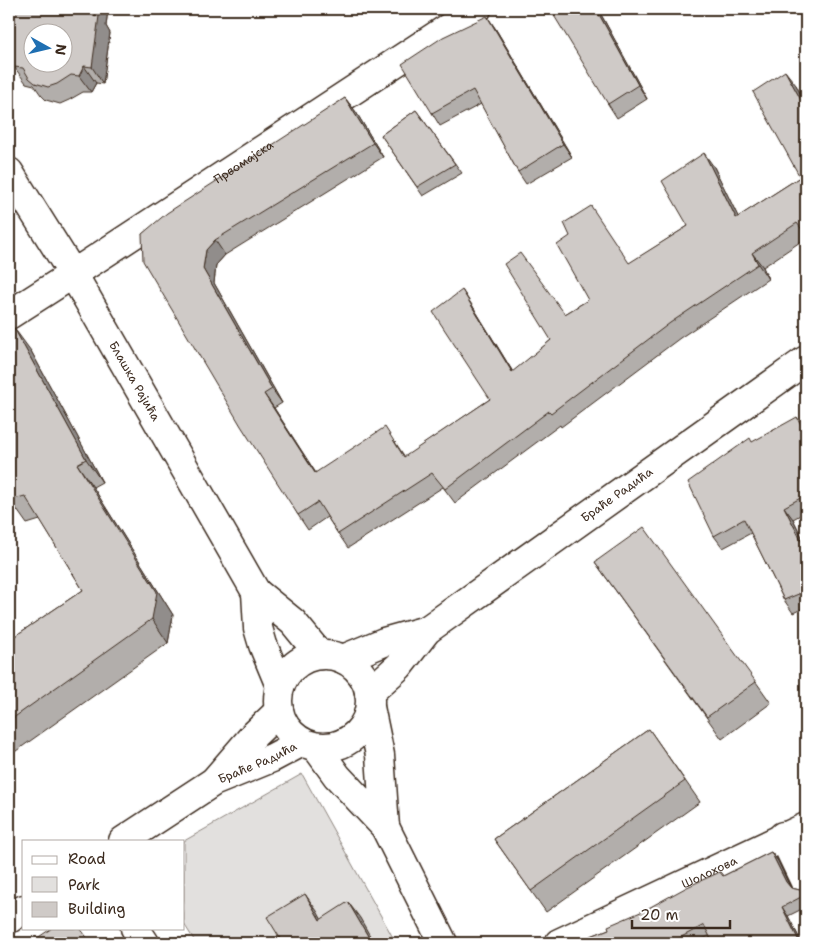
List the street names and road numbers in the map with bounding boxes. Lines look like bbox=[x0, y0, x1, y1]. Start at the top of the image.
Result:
street label: Првомајска bbox=[211, 137, 277, 187]
street label: Блашка Рајића bbox=[105, 338, 164, 424]
street label: Браће Радића bbox=[578, 463, 656, 526]
street label: Браће Радића bbox=[216, 738, 300, 787]
street label: Шолохова bbox=[679, 852, 740, 892]

